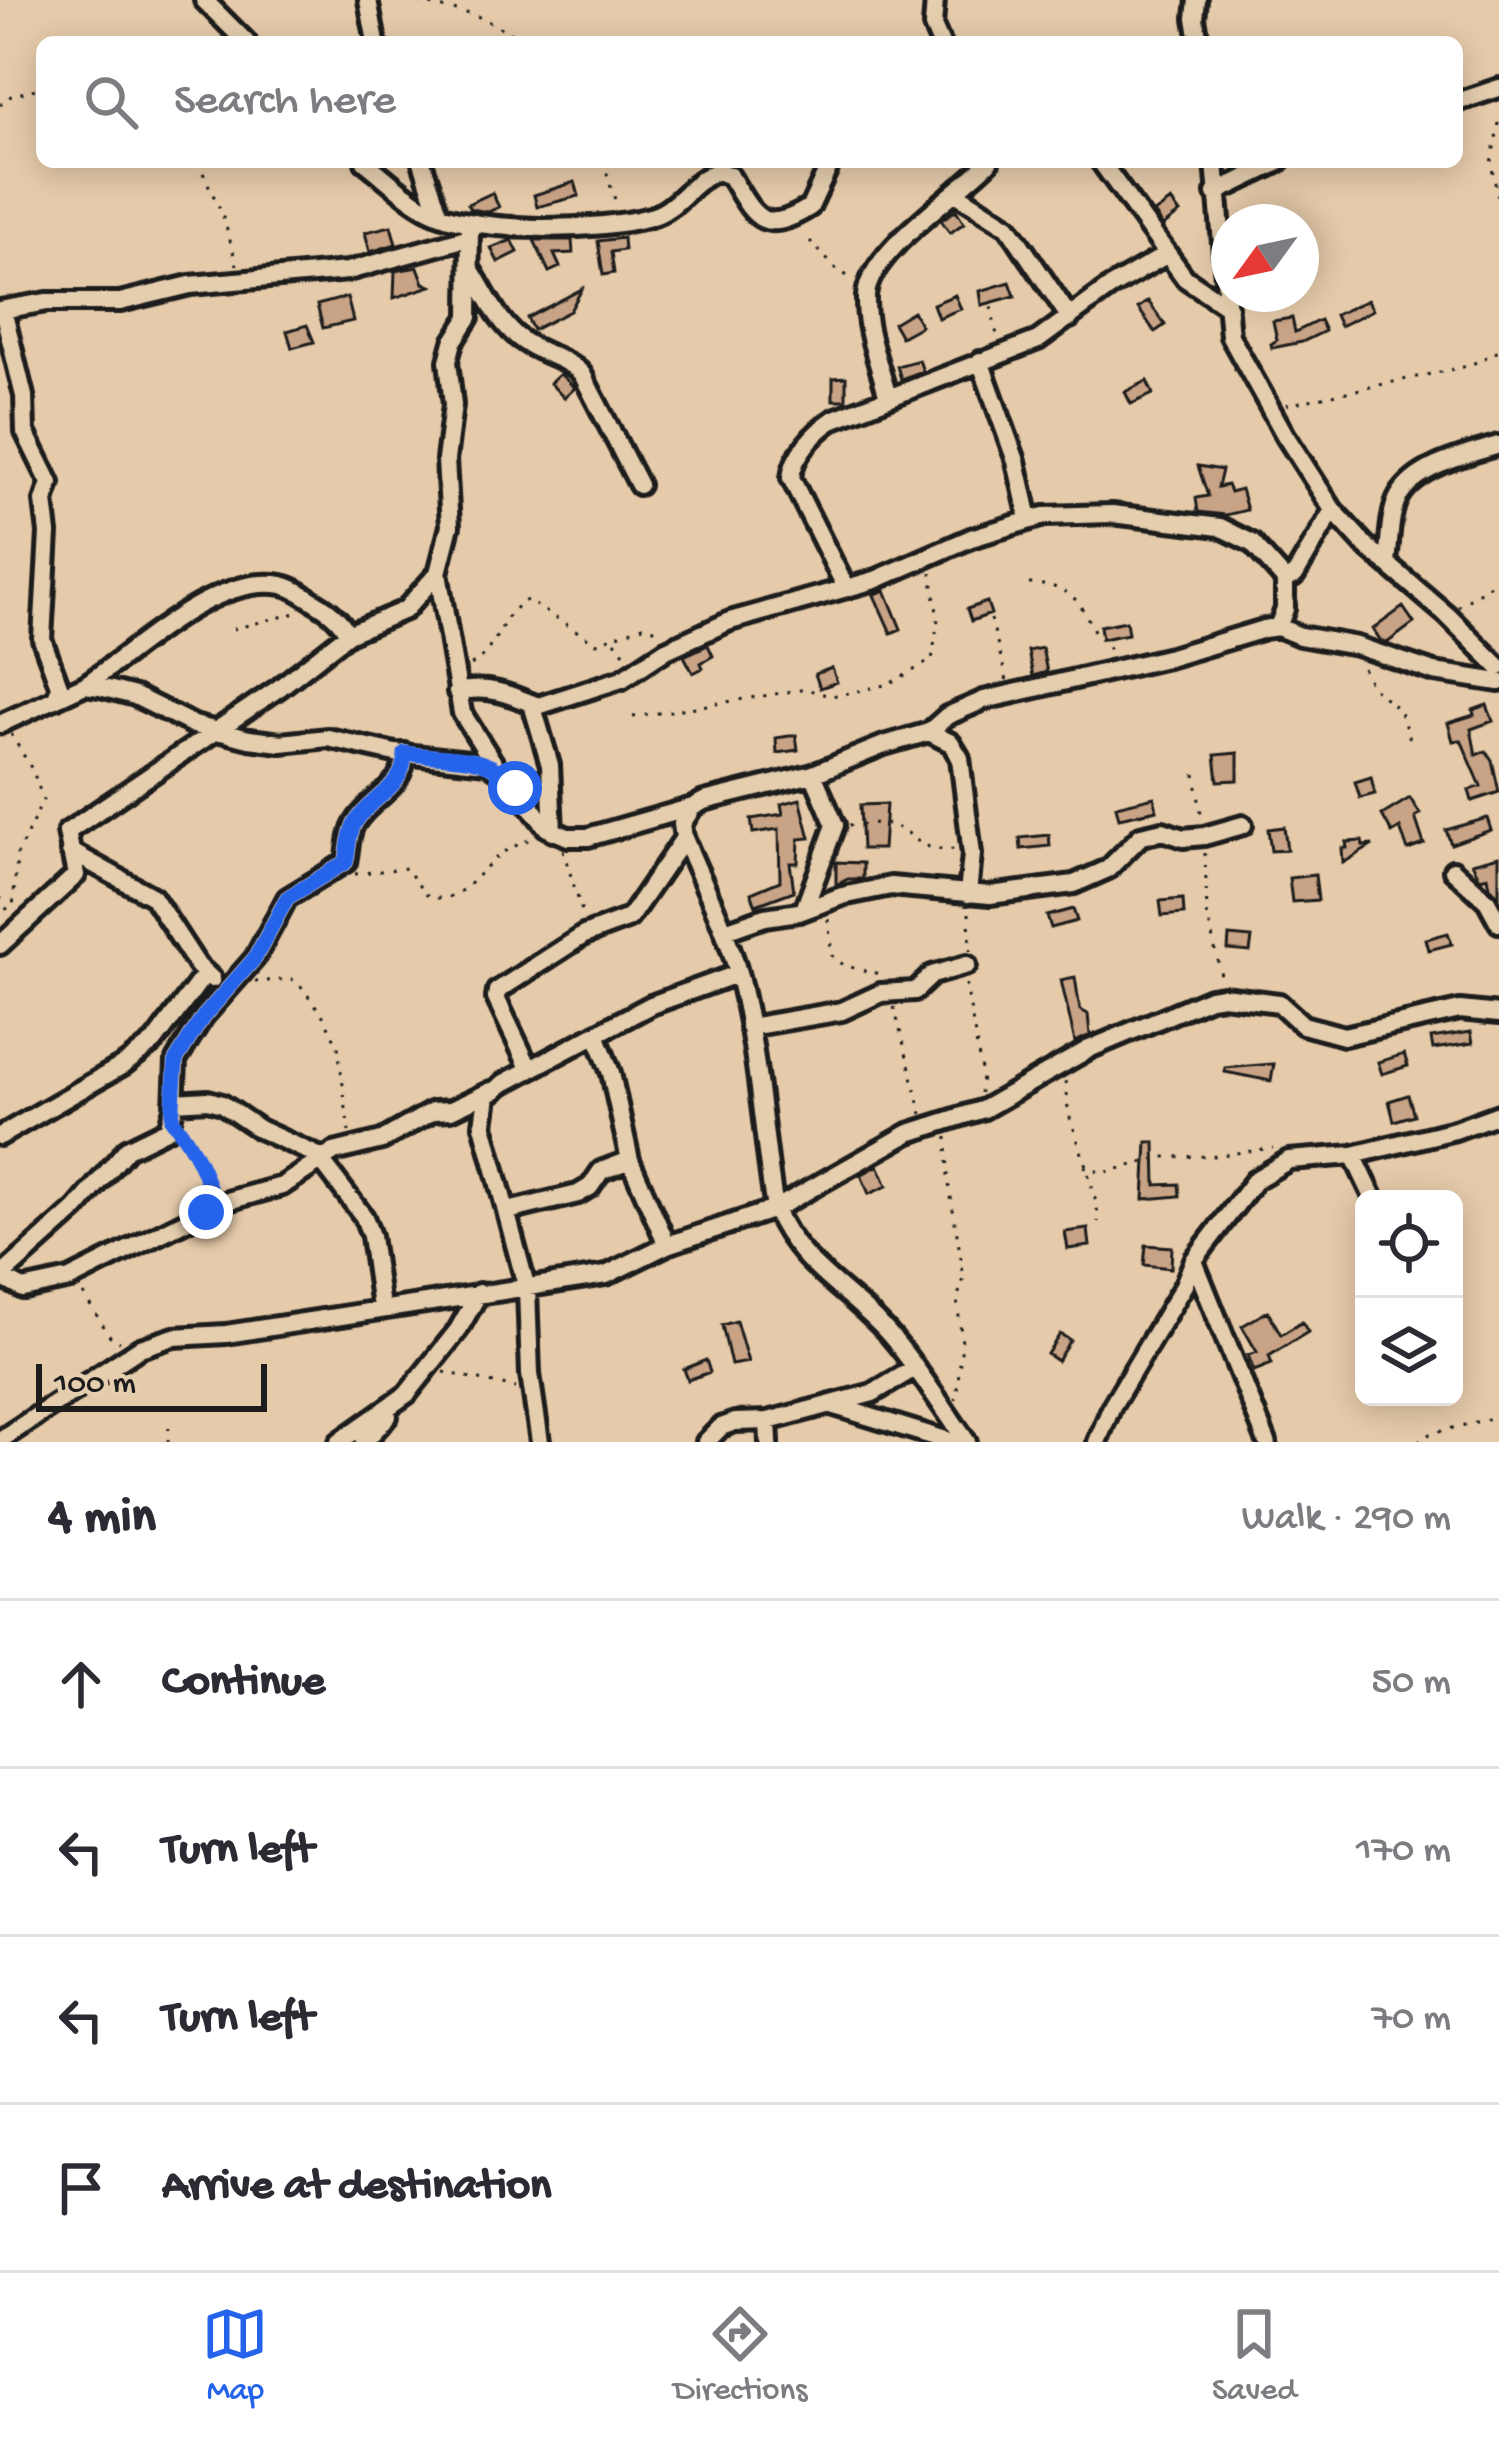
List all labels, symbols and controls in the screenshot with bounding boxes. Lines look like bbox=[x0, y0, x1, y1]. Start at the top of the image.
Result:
search box bbox=[36, 36, 1463, 168]
icon: search bbox=[78, 69, 144, 135]
text: Search here bbox=[174, 76, 396, 129]
north arrow bbox=[1211, 204, 1319, 312]
route start bbox=[488, 761, 542, 815]
route end bbox=[179, 1185, 233, 1239]
map controls bbox=[1355, 1190, 1463, 1406]
button: locate bbox=[1355, 1190, 1463, 1298]
button: layers bbox=[1355, 1298, 1463, 1406]
scale bar bbox=[36, 1358, 267, 1411]
text: 100 m bbox=[54, 1366, 136, 1404]
text: 4 min bbox=[48, 1490, 156, 1550]
text: Walk · 290 m bbox=[1242, 1497, 1451, 1543]
icon: ahead bbox=[48, 1651, 114, 1717]
text: Continue bbox=[162, 1657, 325, 1710]
text: 50 m bbox=[1371, 1661, 1451, 1707]
icon: left bbox=[48, 1819, 114, 1885]
text: Turn left bbox=[162, 1825, 314, 1878]
text: 170 m bbox=[1356, 1829, 1451, 1875]
icon: left bbox=[48, 1987, 114, 2053]
text: Turn left bbox=[162, 1993, 314, 2046]
text: 70 m bbox=[1372, 1997, 1451, 2043]
icon: arrive bbox=[48, 2155, 114, 2221]
text: Arrive at destination bbox=[162, 2161, 551, 2214]
tab: Map bbox=[202, 2301, 268, 2411]
tab: Directions bbox=[673, 2301, 807, 2411]
tab: Saved bbox=[1212, 2301, 1297, 2411]

